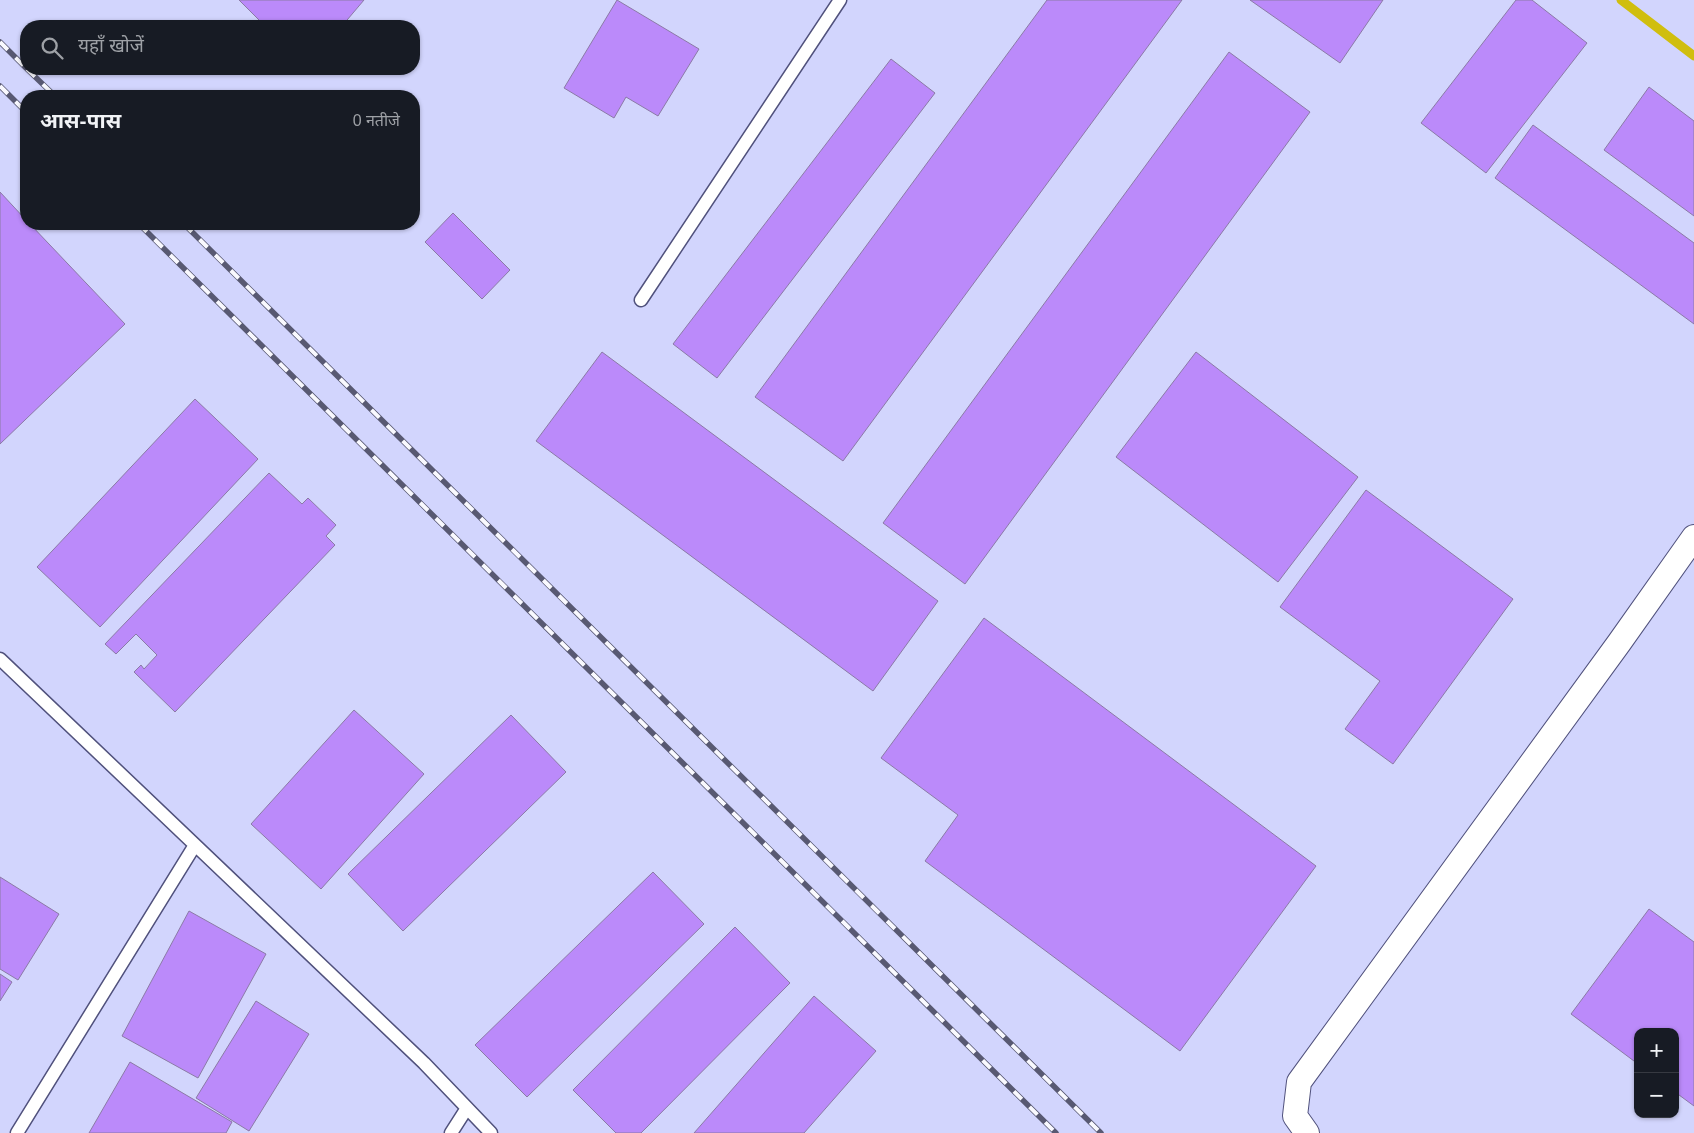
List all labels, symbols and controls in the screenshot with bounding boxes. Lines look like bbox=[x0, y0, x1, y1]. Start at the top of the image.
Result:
search box bbox=[20, 20, 420, 75]
icon: search bbox=[38, 34, 66, 62]
text: यहाँ खोजें bbox=[78, 35, 144, 56]
text: आस-पास bbox=[40, 109, 121, 132]
text: 0 नतीजे bbox=[353, 112, 400, 129]
map controls bbox=[1634, 1028, 1679, 1118]
button: + bbox=[1634, 1028, 1679, 1073]
button: − bbox=[1634, 1073, 1679, 1118]

